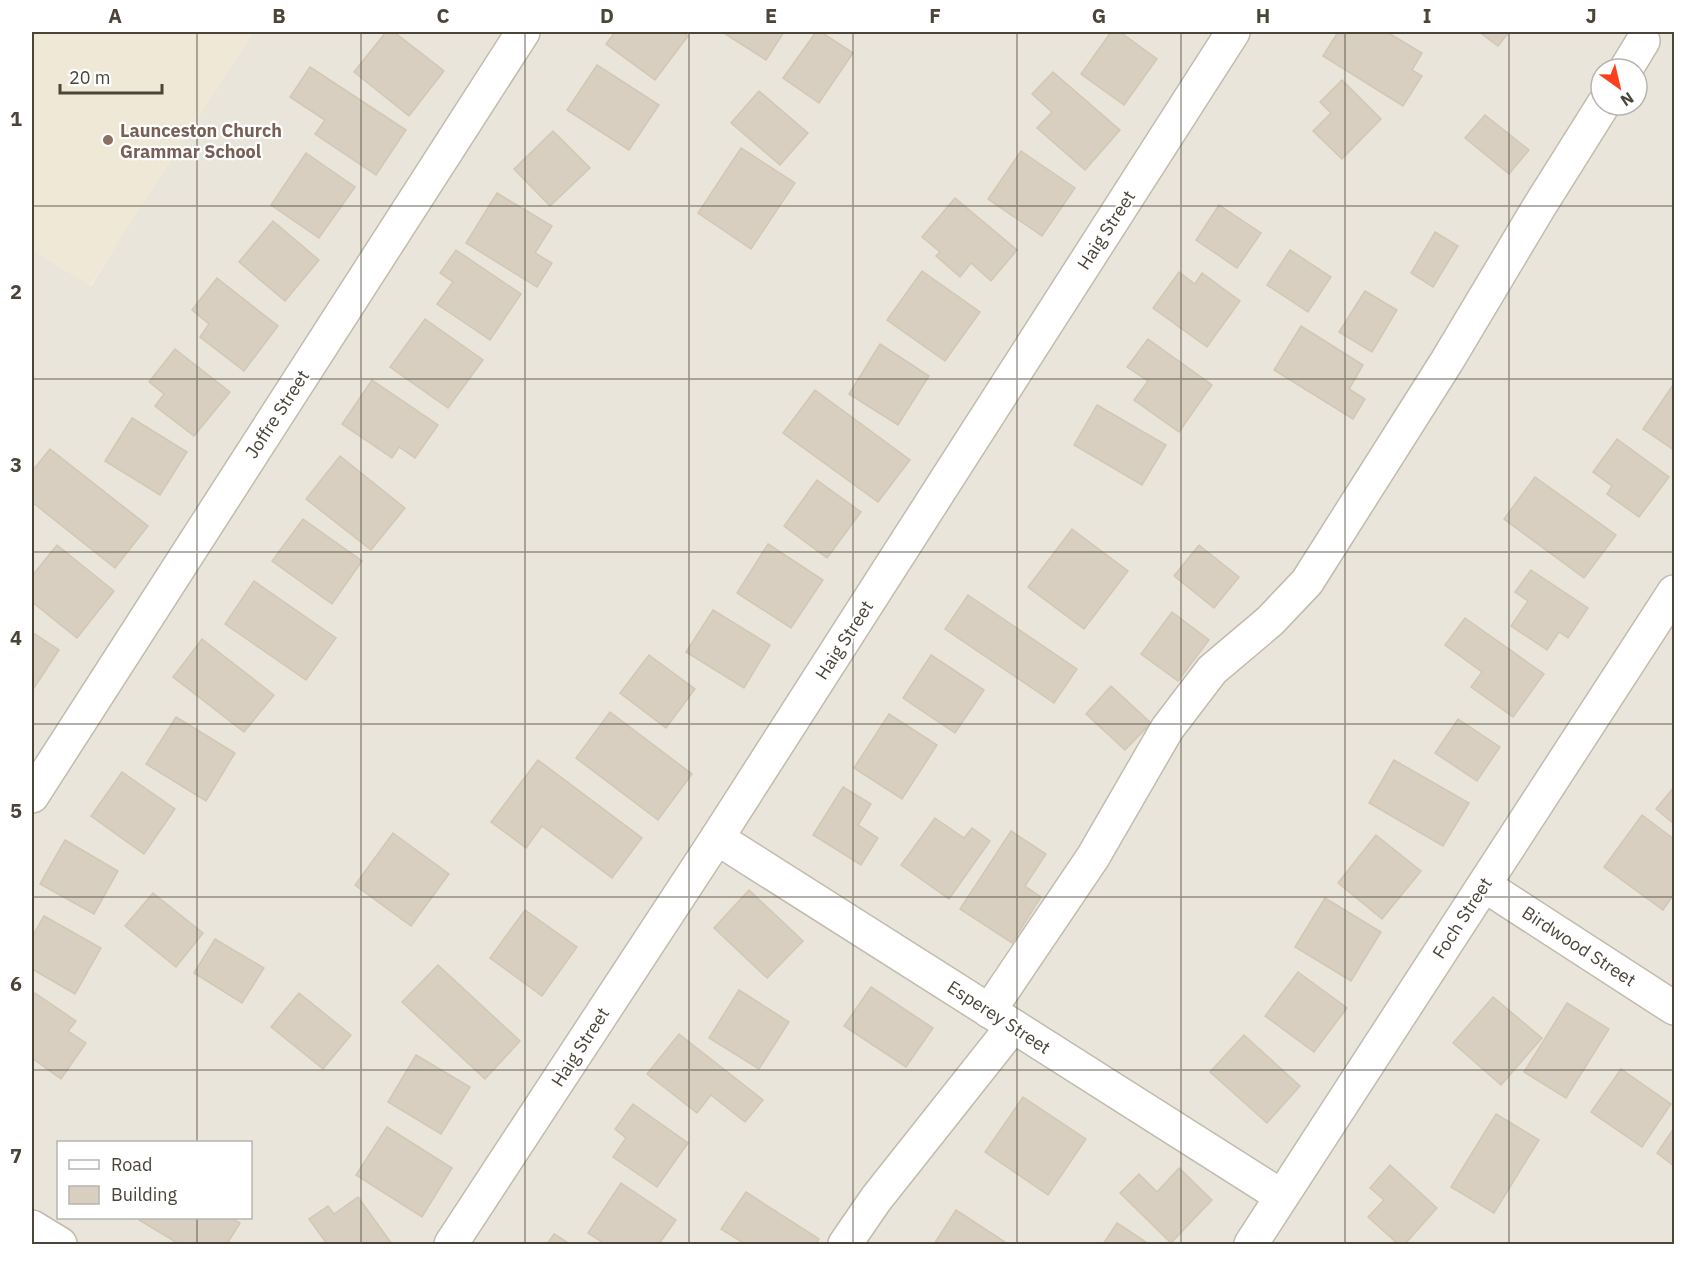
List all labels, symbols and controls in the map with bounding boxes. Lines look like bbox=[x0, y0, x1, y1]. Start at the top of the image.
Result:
text: A bbox=[108, 2, 122, 29]
text: B bbox=[272, 2, 286, 29]
text: C bbox=[436, 2, 450, 29]
text: D bbox=[600, 2, 614, 29]
text: E bbox=[765, 2, 777, 29]
text: F bbox=[929, 2, 941, 29]
text: G bbox=[1092, 2, 1106, 29]
text: H bbox=[1256, 2, 1270, 29]
text: I bbox=[1423, 2, 1431, 29]
text: J bbox=[1585, 2, 1597, 29]
scale bar bbox=[60, 57, 162, 95]
north arrow bbox=[1589, 57, 1649, 117]
text: 20 m bbox=[69, 66, 111, 89]
text: N bbox=[1617, 88, 1638, 111]
text: 1 bbox=[10, 105, 22, 132]
place label: Launceston Church Grammar School bbox=[120, 119, 282, 163]
marker: Launceston Church Grammar School bbox=[101, 133, 115, 147]
street label: Haig Street bbox=[1072, 186, 1140, 274]
text: 2 bbox=[10, 278, 22, 305]
street label: Joffre Street bbox=[240, 365, 314, 463]
text: 3 bbox=[10, 451, 22, 478]
street label: Haig Street bbox=[810, 596, 878, 684]
text: 4 bbox=[10, 624, 22, 651]
text: 5 bbox=[10, 797, 22, 824]
street label: Foch Street bbox=[1427, 873, 1497, 963]
street label: Birdwood Street bbox=[1518, 901, 1640, 991]
text: 6 bbox=[10, 970, 22, 997]
street label: Esperey Street bbox=[943, 975, 1055, 1059]
street label: Haig Street bbox=[546, 1003, 614, 1091]
legend bbox=[57, 1141, 252, 1219]
text: 7 bbox=[10, 1142, 22, 1169]
text: Road bbox=[111, 1153, 152, 1176]
text: Building bbox=[111, 1183, 178, 1206]

